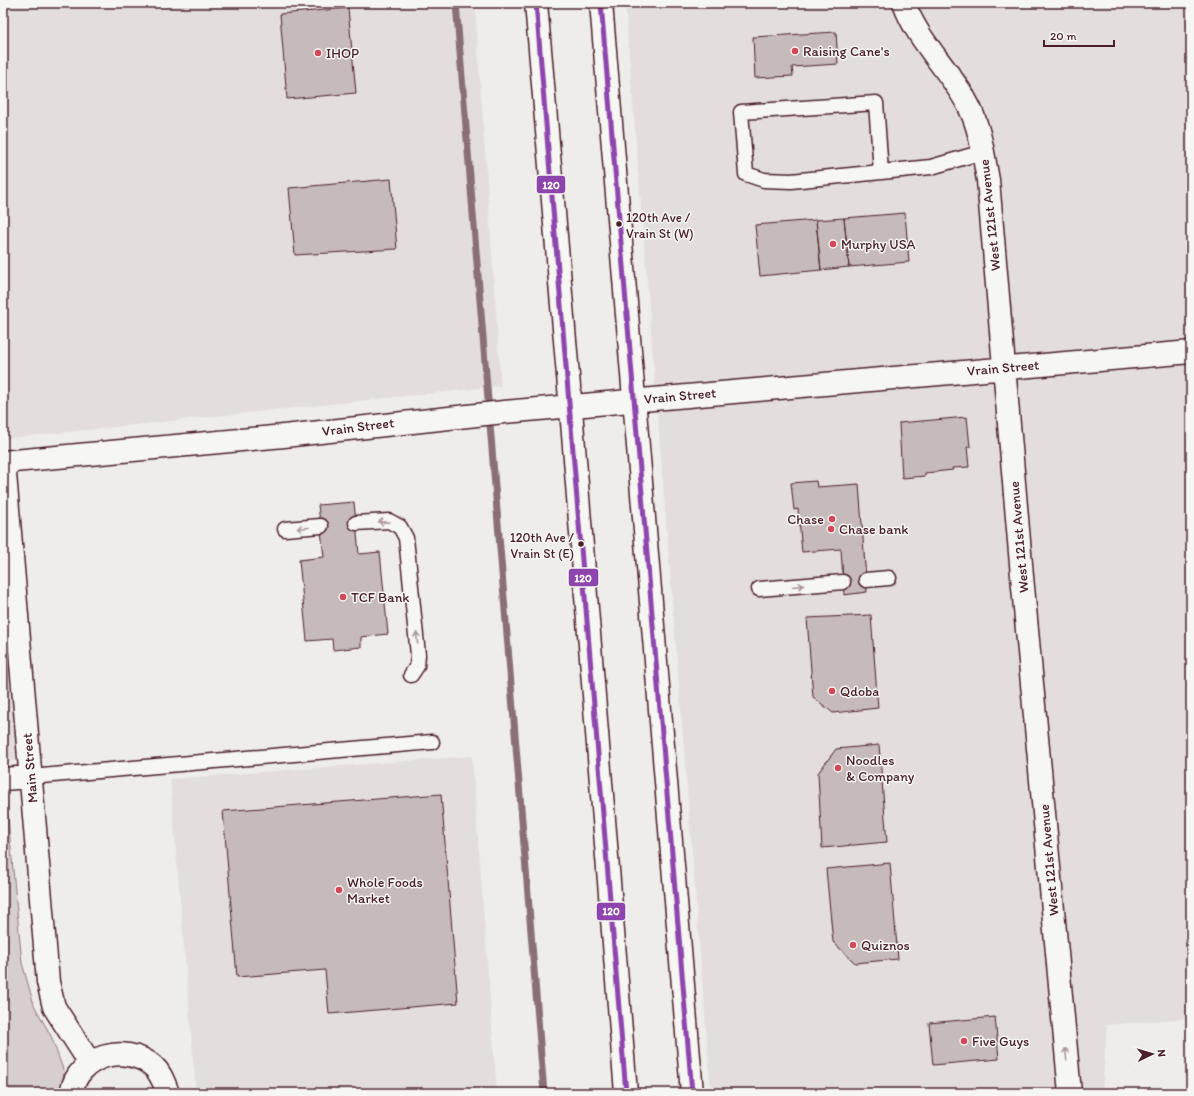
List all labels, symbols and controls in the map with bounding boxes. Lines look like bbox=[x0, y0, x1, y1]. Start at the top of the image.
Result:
scale bar bbox=[1044, 22, 1114, 48]
text: 20 m bbox=[1050, 29, 1077, 43]
place label: Raising Cane's bbox=[803, 43, 890, 60]
place label: IHOP bbox=[326, 45, 359, 62]
marker: Raising Cane's bbox=[790, 46, 800, 56]
marker: IHOP bbox=[313, 48, 323, 58]
street label: West 121st Avenue bbox=[976, 158, 1004, 272]
line badge: 120 bbox=[536, 175, 566, 194]
text: 120 bbox=[542, 179, 560, 192]
place label: 120th Ave / Vrain St (W) bbox=[626, 210, 693, 241]
marker: 120th Ave / Vrain St (W) bbox=[614, 219, 624, 229]
place label: Murphy USA bbox=[841, 236, 916, 253]
marker: Murphy USA bbox=[828, 239, 838, 249]
street label: Vrain Street bbox=[966, 356, 1040, 380]
street label: Vrain Street bbox=[643, 384, 717, 408]
street label: Vrain Street bbox=[321, 414, 395, 440]
street label: West 121st Avenue bbox=[1006, 480, 1032, 594]
place label: Chase bbox=[787, 511, 824, 528]
marker: Chase bbox=[827, 514, 837, 524]
one-way arrow bbox=[378, 518, 391, 526]
place label: Chase bank bbox=[839, 521, 909, 538]
one-way arrow bbox=[297, 524, 310, 531]
marker: Chase bank bbox=[826, 524, 836, 534]
place label: 120th Ave / Vrain St (E) bbox=[510, 530, 575, 561]
marker: 120th Ave / Vrain St (E) bbox=[576, 539, 586, 549]
line badge: 120 bbox=[568, 568, 599, 587]
text: 120 bbox=[574, 572, 592, 585]
one-way arrow bbox=[791, 582, 804, 590]
place label: TCF Bank bbox=[351, 589, 410, 606]
marker: TCF Bank bbox=[338, 592, 348, 602]
one-way arrow bbox=[413, 632, 420, 645]
place label: Qdoba bbox=[840, 683, 879, 700]
marker: Qdoba bbox=[827, 686, 837, 696]
street label: Main Street bbox=[18, 732, 42, 804]
place label: Noodles & Company bbox=[846, 752, 915, 785]
marker: Noodles & Company bbox=[833, 763, 843, 773]
street label: West 121st Avenue bbox=[1036, 803, 1062, 917]
place label: Whole Foods Market bbox=[347, 874, 423, 907]
marker: Whole Foods Market bbox=[334, 885, 344, 895]
line badge: 120 bbox=[596, 902, 626, 921]
text: 120 bbox=[602, 905, 620, 918]
place label: Quiznos bbox=[861, 937, 910, 954]
marker: Quiznos bbox=[848, 940, 858, 950]
place label: Five Guys bbox=[972, 1033, 1029, 1050]
north arrow bbox=[1132, 1034, 1172, 1074]
marker: Five Guys bbox=[959, 1036, 969, 1046]
one-way arrow bbox=[1063, 1048, 1070, 1061]
text: N bbox=[1155, 1049, 1168, 1057]

